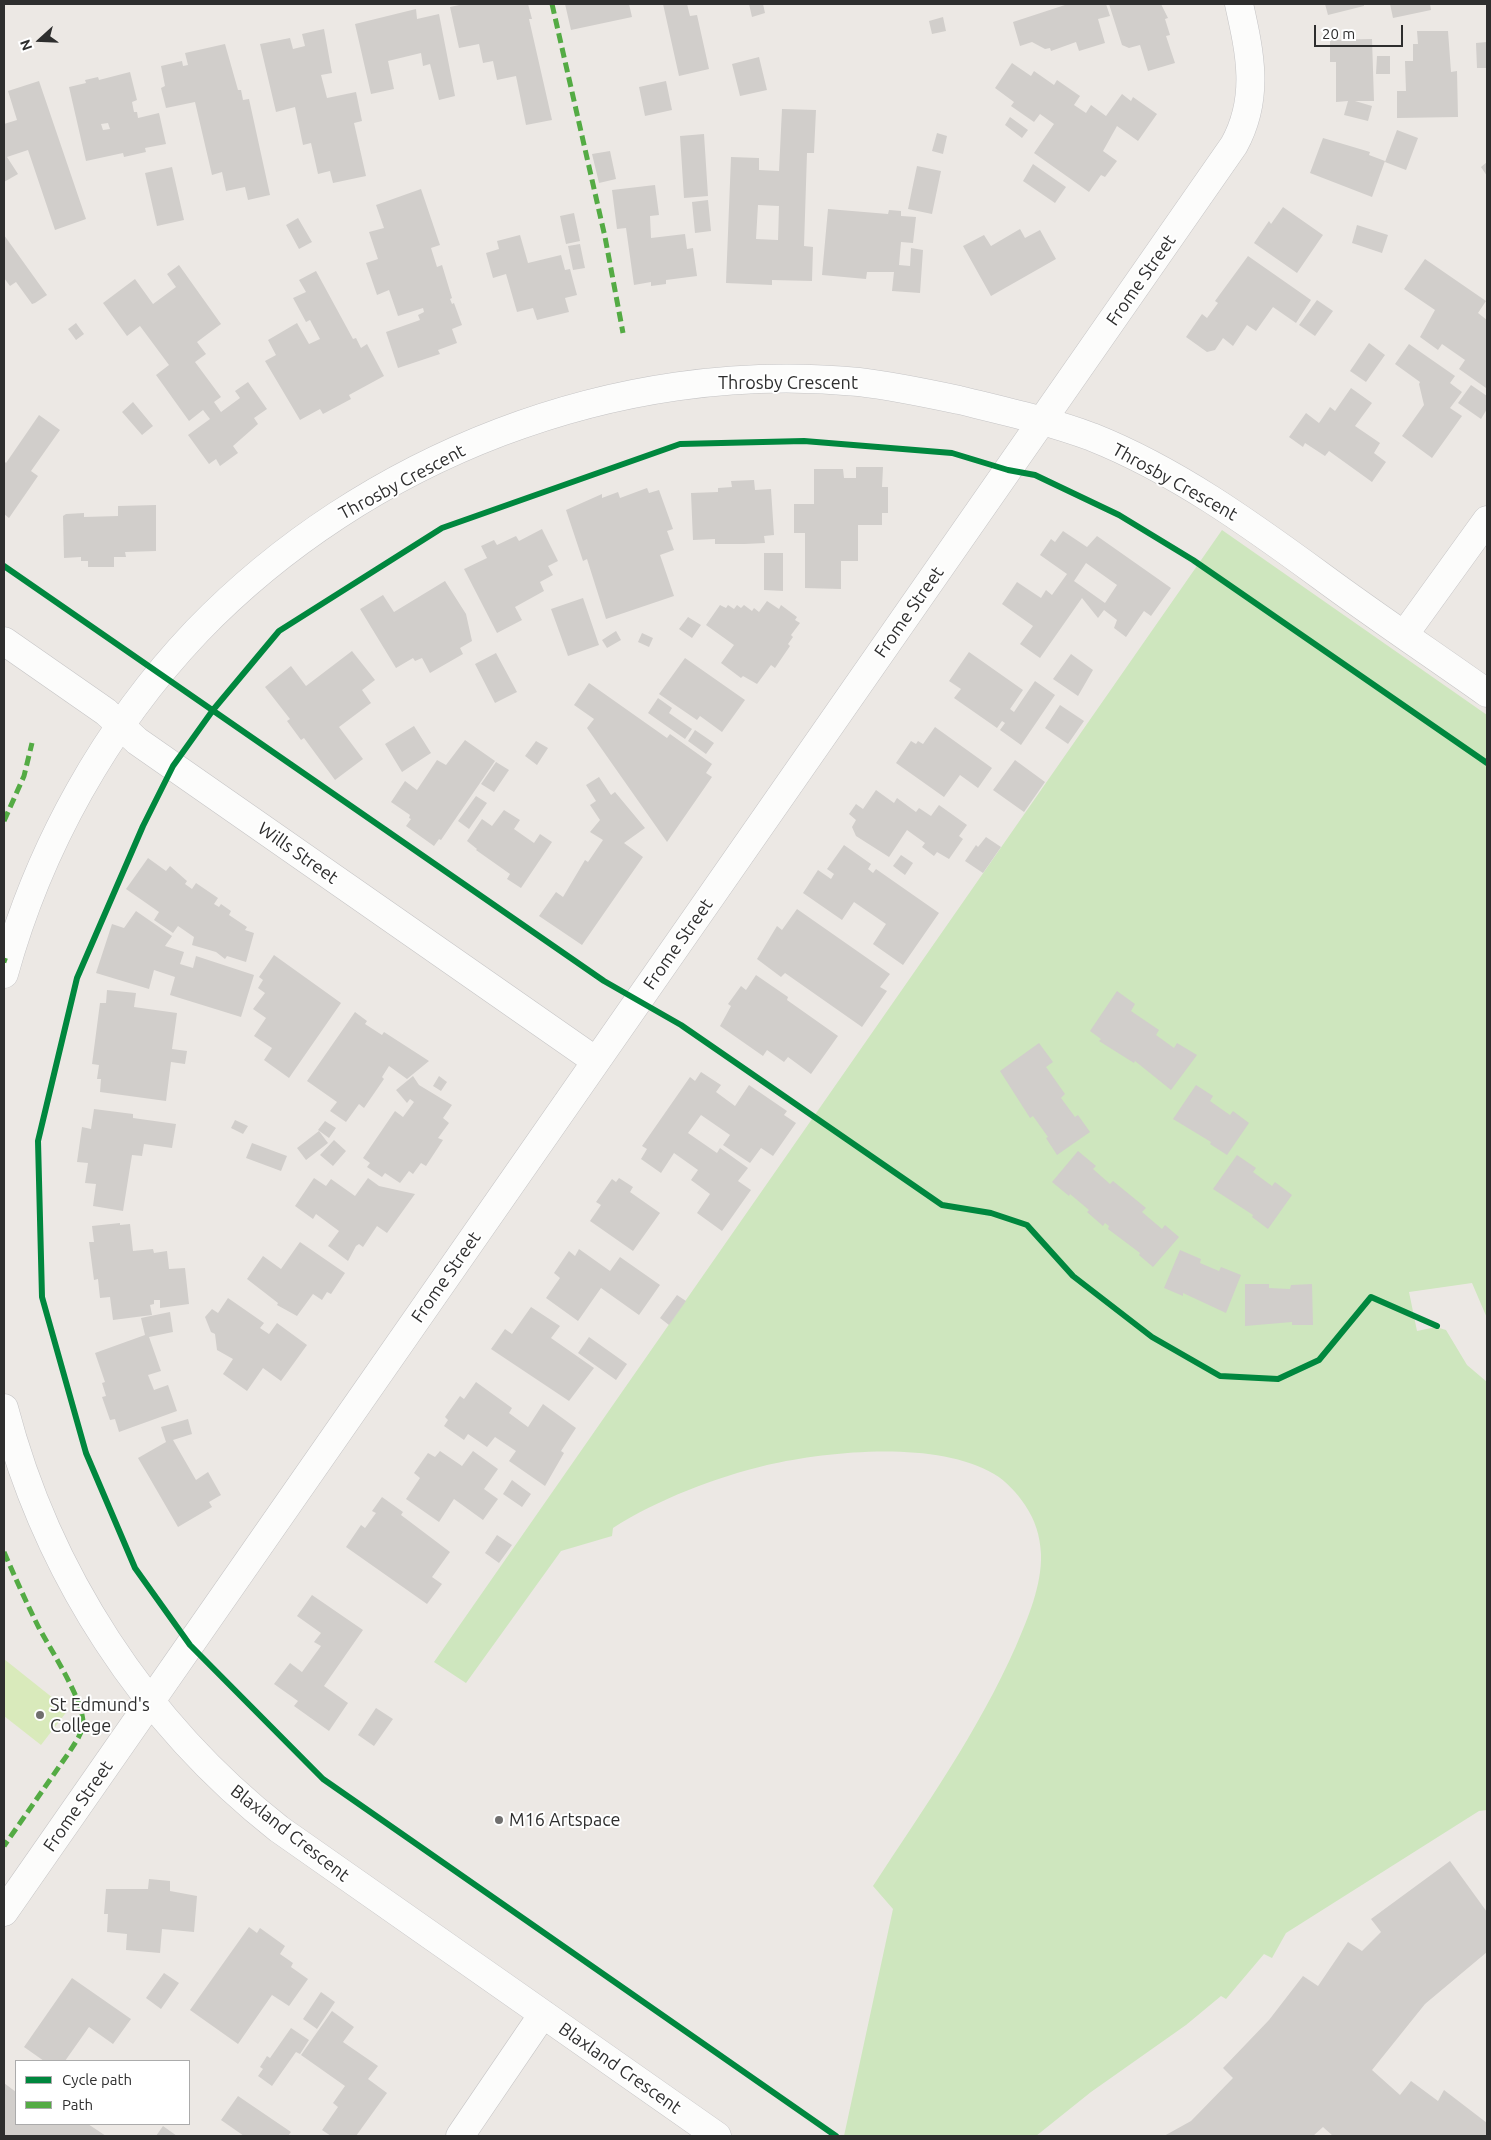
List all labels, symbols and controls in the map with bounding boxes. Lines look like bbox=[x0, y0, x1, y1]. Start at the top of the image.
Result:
north arrow bbox=[15, 15, 65, 65]
scale bar bbox=[1316, 15, 1405, 47]
text: 20 m bbox=[1322, 25, 1355, 42]
text: N bbox=[17, 37, 35, 53]
street label: Frome Street bbox=[1102, 230, 1180, 330]
street label: Throsby Crescent bbox=[718, 372, 858, 394]
street label: Throsby Crescent bbox=[1109, 439, 1241, 525]
street label: Throsby Crescent bbox=[335, 440, 469, 524]
street label: Frome Street bbox=[870, 562, 948, 662]
street label: Wills Street bbox=[254, 817, 342, 889]
street label: Frome Street bbox=[639, 894, 717, 994]
street label: Frome Street bbox=[407, 1227, 485, 1327]
place label: St Edmund's College bbox=[50, 1694, 150, 1736]
marker: St Edmund's College bbox=[34, 1709, 46, 1721]
street label: Frome Street bbox=[39, 1756, 117, 1856]
street label: Blaxland Crescent bbox=[226, 1780, 354, 1886]
place label: M16 Artspace bbox=[509, 1809, 621, 1831]
marker: M16 Artspace bbox=[493, 1814, 505, 1826]
street label: Blaxland Crescent bbox=[555, 2018, 685, 2118]
legend bbox=[15, 2060, 190, 2125]
text: Cycle path bbox=[62, 2071, 132, 2088]
text: Path bbox=[62, 2096, 93, 2113]

